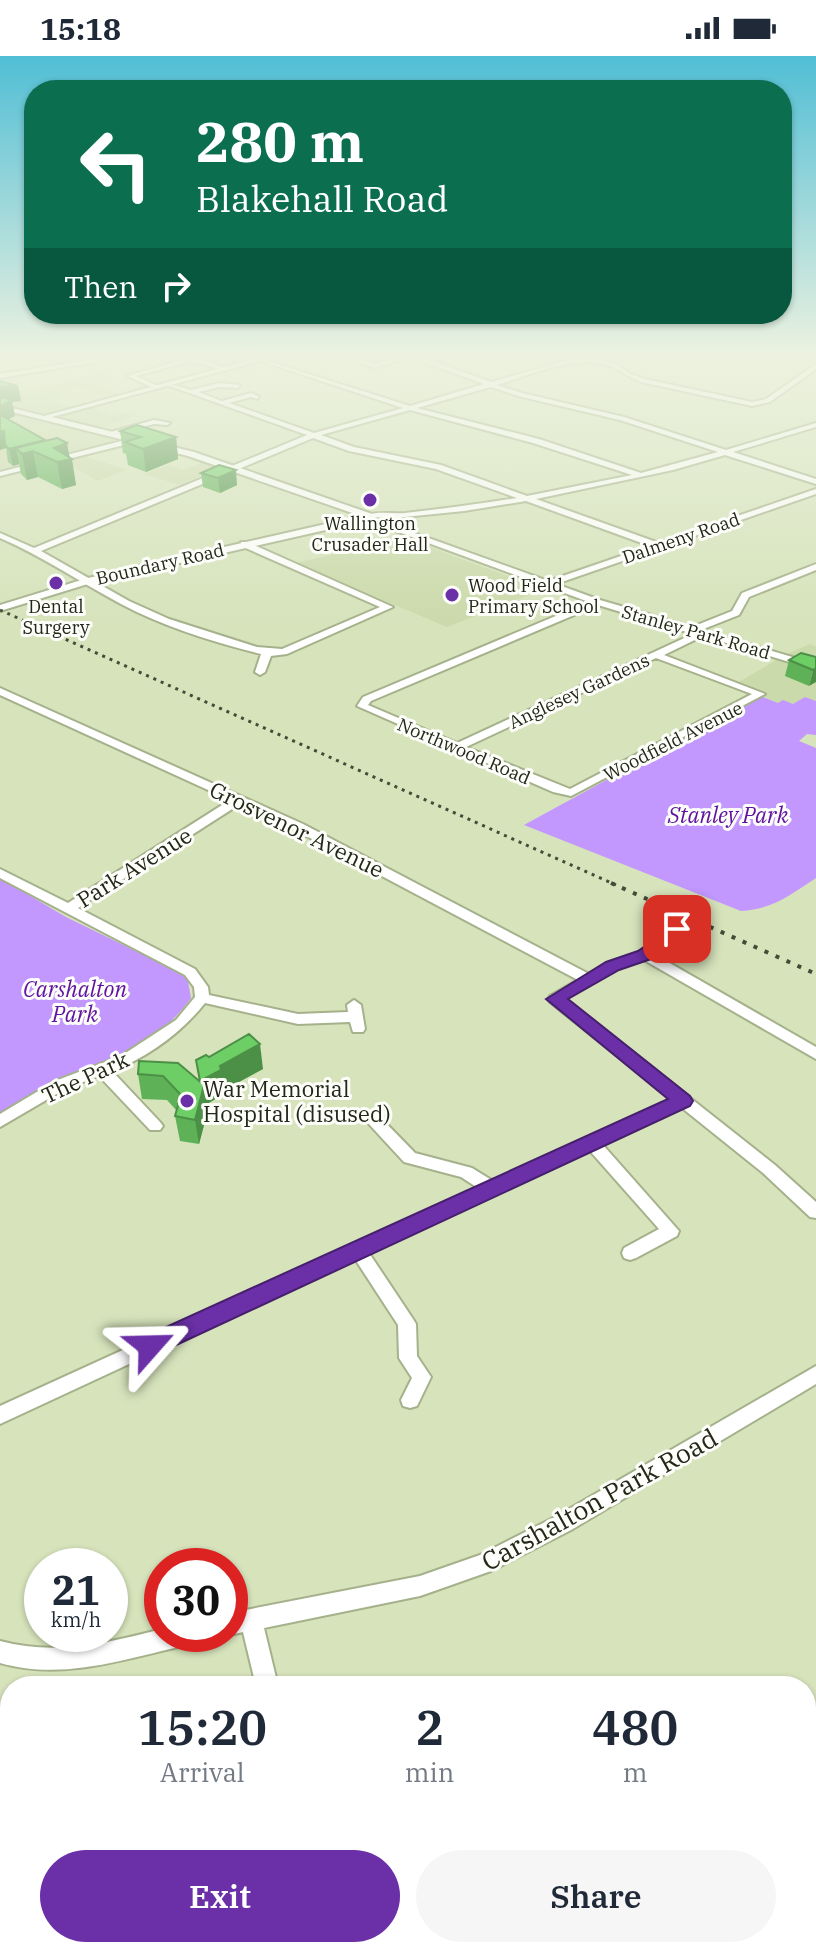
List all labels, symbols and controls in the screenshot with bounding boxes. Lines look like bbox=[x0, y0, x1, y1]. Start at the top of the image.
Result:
text: 15:18 bbox=[40, 9, 121, 48]
text: 280 m bbox=[196, 105, 364, 177]
icon: left bbox=[64, 112, 168, 216]
text: Blakehall Road bbox=[196, 175, 448, 222]
icon: right bbox=[154, 264, 198, 308]
text: Then bbox=[64, 267, 138, 306]
marker: Wallington Crusader Hall bbox=[361, 491, 379, 509]
street label: Dalmeny Road bbox=[619, 507, 743, 569]
place label: Wallington Crusader Hall bbox=[311, 512, 429, 556]
street label: Boundary Road bbox=[94, 538, 226, 590]
marker: Dental Surgery bbox=[47, 574, 65, 592]
place label: Wood Field Primary School bbox=[468, 574, 599, 618]
marker: Wood Field Primary School bbox=[443, 586, 461, 604]
place label: Dental Surgery bbox=[22, 595, 90, 639]
street label: Stanley Park Road bbox=[619, 600, 773, 664]
street label: Anglesey Gardens bbox=[505, 648, 653, 734]
street label: Woodfield Avenue bbox=[600, 696, 746, 786]
street label: Northwood Road bbox=[394, 713, 534, 789]
street label: Grosvenor Avenue bbox=[205, 774, 389, 884]
park label: Stanley Park bbox=[667, 800, 789, 829]
street label: Park Avenue bbox=[71, 820, 197, 914]
pin bbox=[643, 895, 711, 963]
icon: arrive bbox=[655, 907, 699, 951]
park label: Carshalton Park bbox=[23, 974, 127, 1028]
street label: The Park bbox=[37, 1044, 133, 1110]
place label: War Memorial Hospital (disused) bbox=[203, 1074, 391, 1128]
marker: War Memorial Hospital (disused) bbox=[178, 1092, 196, 1110]
position arrow bbox=[108, 1304, 192, 1388]
street label: Carshalton Park Road bbox=[475, 1420, 723, 1578]
speed limit sign: 30 bbox=[144, 1548, 248, 1652]
text: 21 bbox=[52, 1564, 100, 1616]
text: km/h bbox=[51, 1606, 101, 1633]
text: 15:20 bbox=[138, 1696, 267, 1758]
text: 2 bbox=[415, 1696, 444, 1758]
text: 480 bbox=[592, 1696, 678, 1758]
text: Arrival bbox=[160, 1755, 245, 1789]
text: min bbox=[405, 1755, 454, 1789]
text: m bbox=[623, 1755, 648, 1789]
button: Exit bbox=[40, 1850, 400, 1942]
button: Share bbox=[416, 1850, 776, 1942]

